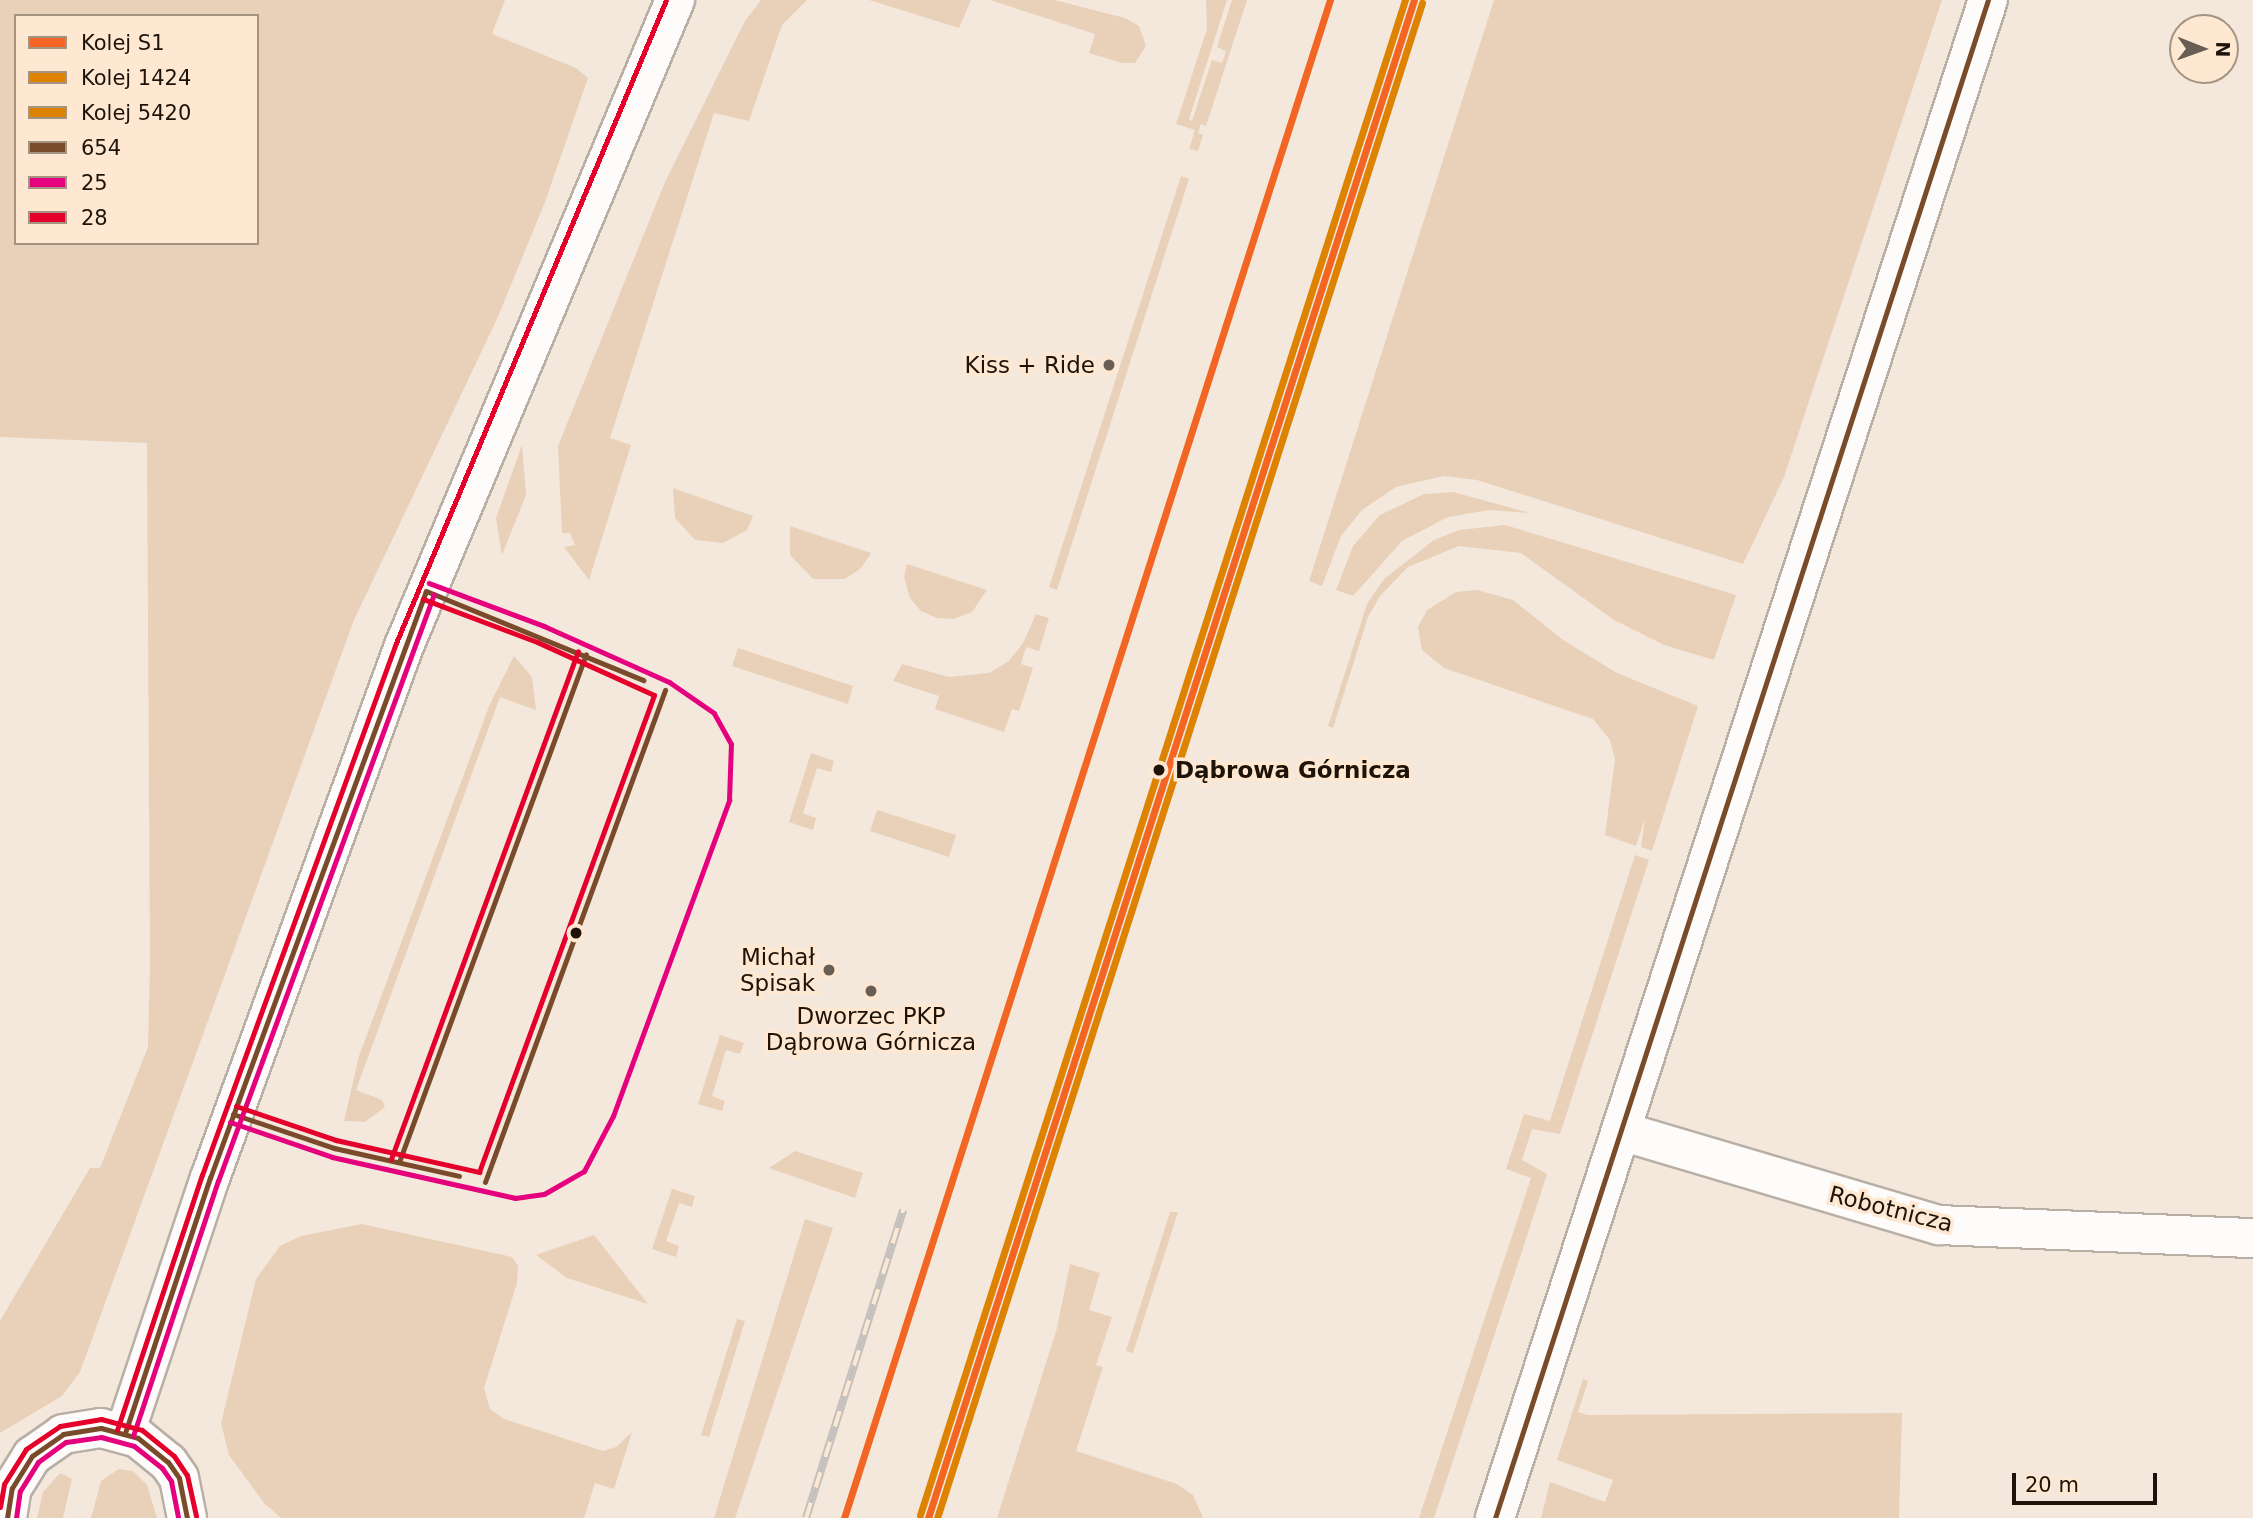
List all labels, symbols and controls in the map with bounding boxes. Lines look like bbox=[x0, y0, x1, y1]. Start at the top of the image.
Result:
legend bbox=[14, 14, 259, 245]
north arrow bbox=[2169, 14, 2239, 84]
text: Kolej S1 bbox=[81, 31, 165, 55]
text: N bbox=[2212, 41, 2234, 57]
text: Kolej 1424 bbox=[81, 66, 191, 90]
text: Kolej 5420 bbox=[81, 101, 191, 125]
text: 654 bbox=[81, 136, 121, 160]
text: 25 bbox=[81, 171, 108, 195]
text: 28 bbox=[81, 206, 108, 230]
place label: Kiss + Ride bbox=[965, 351, 1095, 379]
marker: Kiss + Ride bbox=[1101, 357, 1117, 373]
place label: Dąbrowa Górnicza bbox=[1175, 756, 1411, 784]
marker: Dąbrowa Górnicza bbox=[1149, 760, 1169, 780]
unlabelled marker bbox=[569, 926, 583, 940]
place label: Michał Spisak bbox=[740, 943, 815, 997]
marker: Michał Spisak bbox=[821, 962, 837, 978]
marker: Dworzec PKP Dąbrowa Górnicza bbox=[863, 983, 879, 999]
place label: Dworzec PKP Dąbrowa Górnicza bbox=[766, 1002, 976, 1056]
street label: Robotnicza bbox=[1826, 1180, 1956, 1238]
scale bar bbox=[2015, 1458, 2160, 1502]
text: 20 m bbox=[2025, 1473, 2079, 1497]

